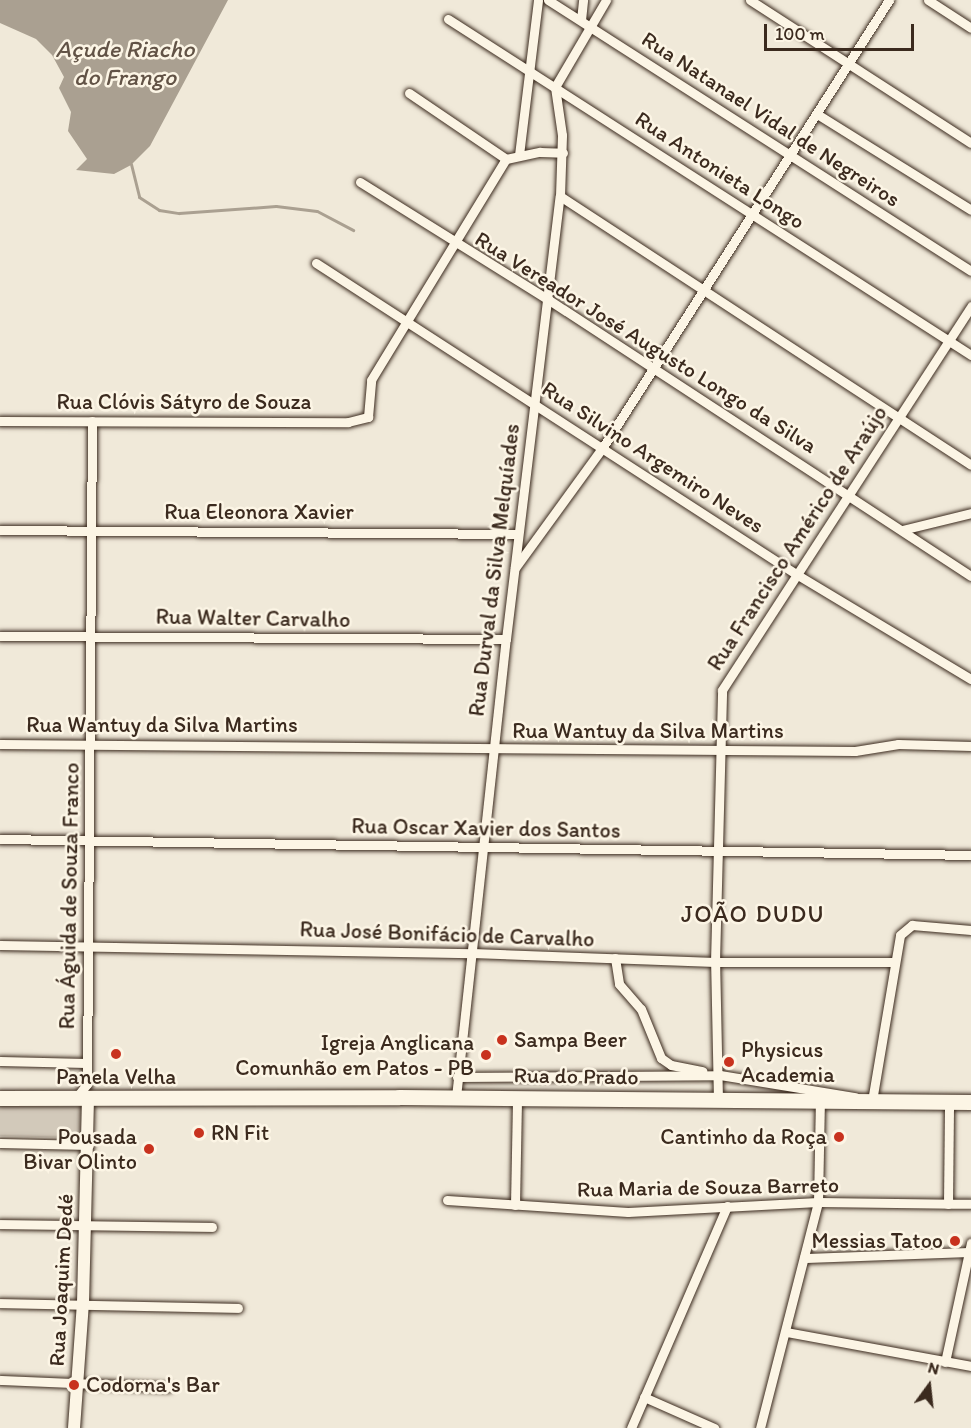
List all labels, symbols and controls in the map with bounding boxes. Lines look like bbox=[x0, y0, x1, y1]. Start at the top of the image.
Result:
scale bar bbox=[767, 12, 917, 50]
text: 100 m bbox=[775, 23, 825, 45]
street label: Rua Natanael Vidal de Negreiros bbox=[637, 26, 905, 212]
water label: Açude Riacho do Frango bbox=[56, 35, 194, 91]
street label: Rua Antonieta Longo bbox=[630, 105, 810, 235]
street label: Rua Vereador José Augusto Longo da Silva bbox=[471, 226, 821, 458]
street label: Rua Silvino Argemiro Neves bbox=[537, 375, 769, 539]
street label: Rua Clóvis Sátyro de Souza bbox=[56, 389, 312, 415]
street label: Rua Francisco Américo de Araújo bbox=[701, 401, 893, 675]
street label: Rua Durval da Silva Melquíades bbox=[463, 422, 525, 718]
street label: Rua Eleonora Xavier bbox=[164, 499, 354, 525]
street label: Rua Walter Carvalho bbox=[156, 603, 350, 633]
street label: Rua Wantuy da Silva Martins bbox=[26, 712, 298, 738]
street label: Rua Wantuy da Silva Martins bbox=[512, 718, 784, 744]
street label: Rua Águida de Souza Franco bbox=[53, 762, 85, 1030]
street label: Rua Oscar Xavier dos Santos bbox=[350, 812, 622, 844]
district label: JOÃO DUDU bbox=[681, 900, 825, 928]
street label: Rua José Bonifácio de Carvalho bbox=[299, 916, 595, 952]
place label: Sampa Beer bbox=[514, 1027, 627, 1053]
place label: Igreja Anglicana Comunhão em Patos - PB bbox=[235, 1029, 474, 1080]
marker: Sampa Beer bbox=[495, 1033, 509, 1047]
place label: Physicus Academia bbox=[741, 1036, 835, 1088]
marker: Panela Velha bbox=[109, 1047, 123, 1061]
marker: Igreja Anglicana Comunhão em Patos - PB bbox=[479, 1048, 493, 1062]
marker: Physicus Academia bbox=[722, 1055, 736, 1069]
street label: Rua do Prado bbox=[513, 1062, 639, 1090]
place label: Panela Velha bbox=[56, 1064, 176, 1090]
place label: RN Fit bbox=[211, 1120, 269, 1146]
place label: Pousada Bivar Olinto bbox=[24, 1123, 137, 1174]
place label: Cantinho da Roça bbox=[661, 1124, 827, 1150]
marker: RN Fit bbox=[192, 1126, 206, 1140]
marker: Cantinho da Roça bbox=[832, 1130, 846, 1144]
marker: Pousada Bivar Olinto bbox=[142, 1142, 156, 1156]
street label: Rua Maria de Souza Barreto bbox=[576, 1172, 840, 1202]
street label: Rua Joaquim Dedé bbox=[43, 1193, 79, 1367]
place label: Messias Tatoo bbox=[812, 1228, 943, 1254]
marker: Messias Tatoo bbox=[948, 1234, 962, 1248]
north arrow bbox=[899, 1356, 959, 1416]
text: N bbox=[926, 1358, 941, 1379]
place label: Codorna's Bar bbox=[86, 1372, 220, 1398]
marker: Codorna's Bar bbox=[67, 1378, 81, 1392]

